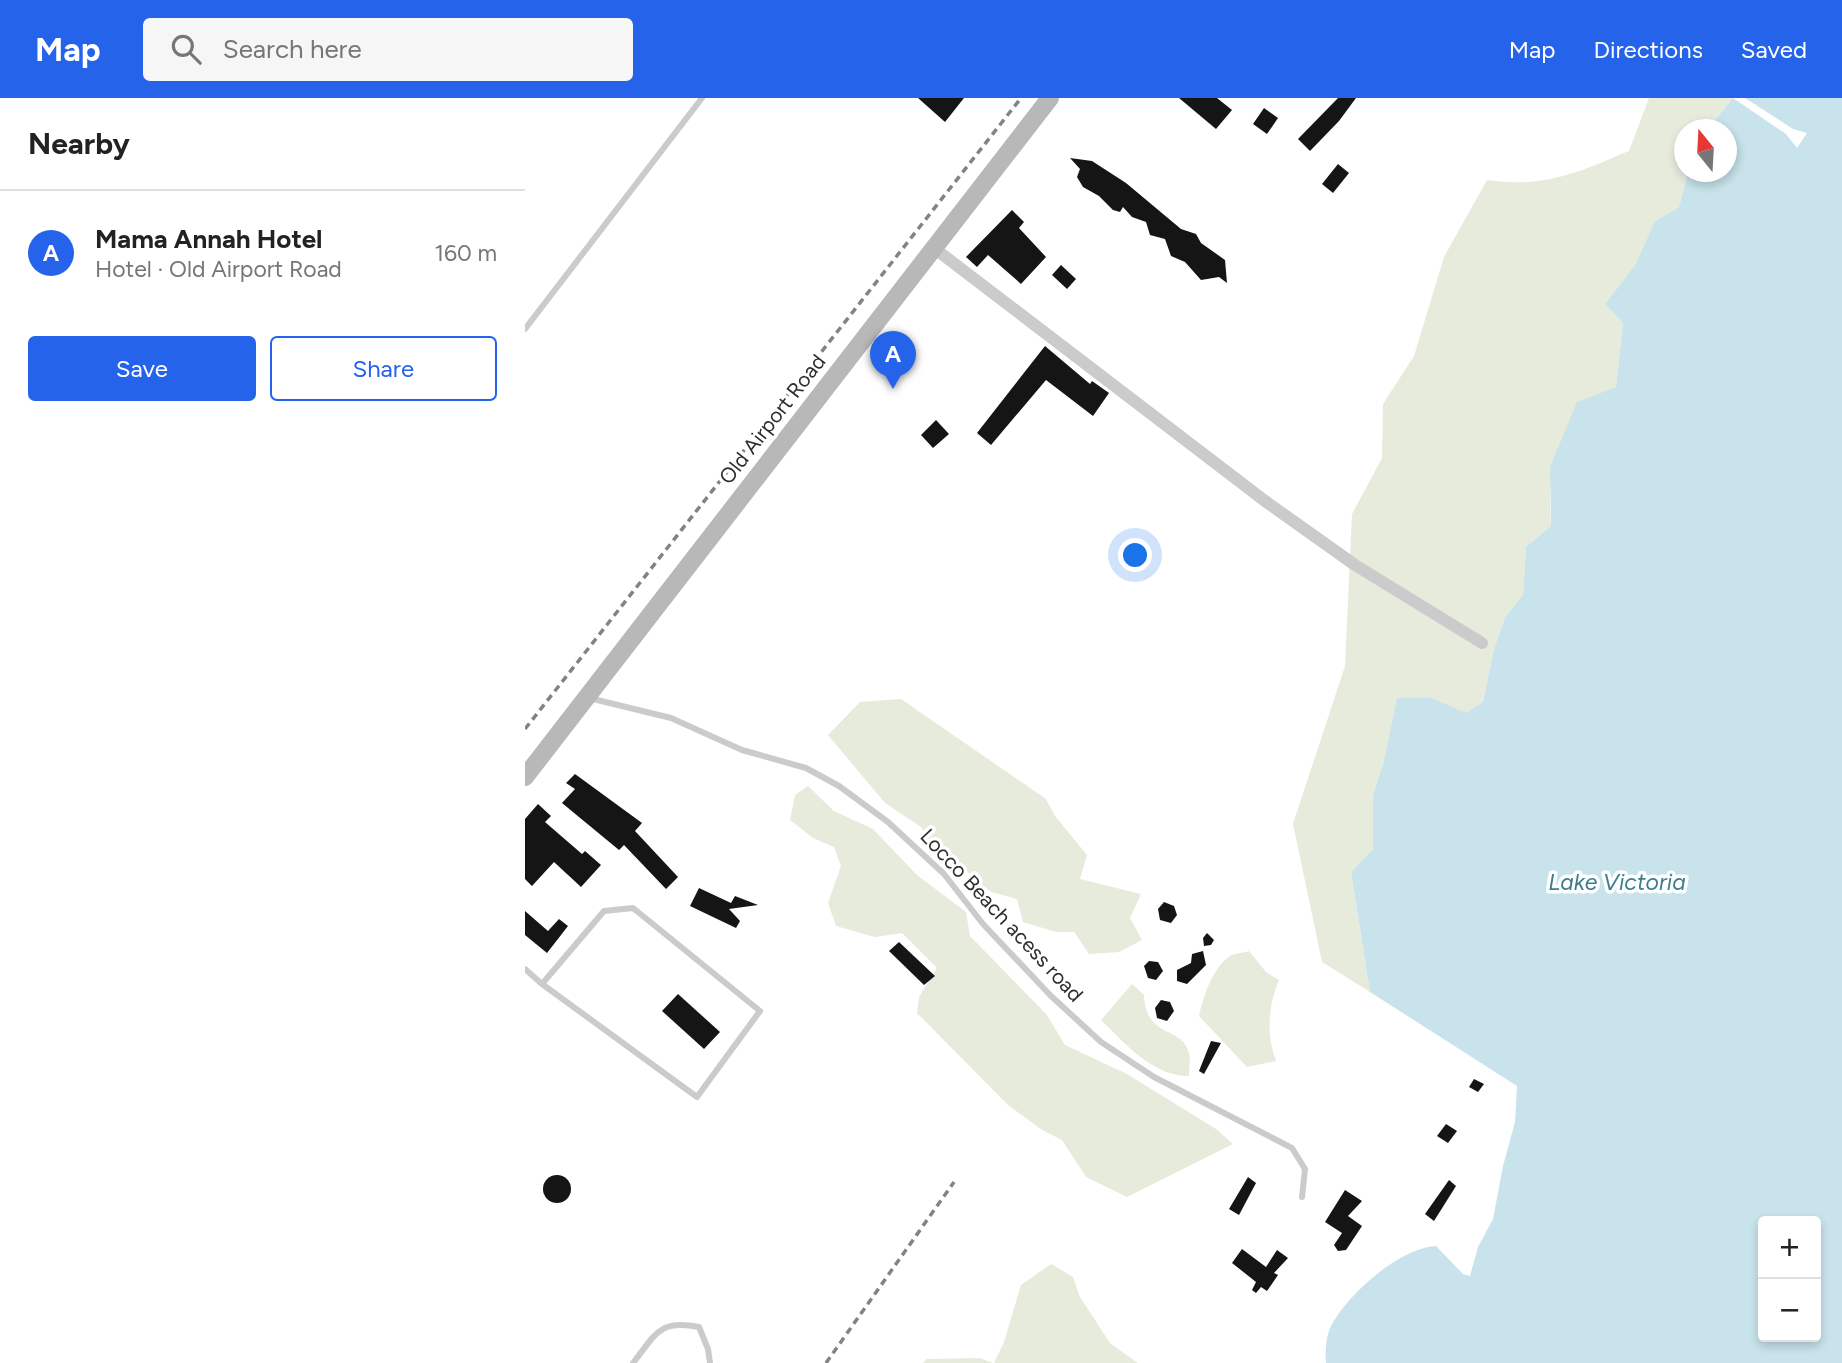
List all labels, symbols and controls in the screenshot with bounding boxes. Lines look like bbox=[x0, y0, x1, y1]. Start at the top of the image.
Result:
search box bbox=[143, 18, 633, 81]
text: Map bbox=[35, 30, 101, 69]
icon: search bbox=[167, 30, 205, 68]
text: Search here bbox=[223, 33, 362, 65]
text: Map bbox=[1509, 35, 1555, 64]
text: Directions bbox=[1593, 35, 1703, 64]
text: Saved bbox=[1741, 35, 1807, 64]
north arrow bbox=[1674, 119, 1737, 182]
text: Nearby bbox=[28, 125, 130, 162]
text: Mama Annah Hotel bbox=[95, 223, 322, 255]
text: A bbox=[43, 239, 59, 267]
text: 160 m bbox=[434, 239, 497, 267]
text: Hotel · Old Airport Road bbox=[95, 255, 342, 283]
pin: A bbox=[870, 331, 916, 389]
button: Save bbox=[28, 336, 256, 401]
button: Share bbox=[270, 336, 497, 401]
street label: Old Airport Road bbox=[714, 349, 830, 489]
your location bbox=[1118, 538, 1152, 572]
street label: Locco Beach acess road bbox=[915, 823, 1089, 1007]
water label: Lake Victoria bbox=[1548, 868, 1686, 896]
map controls bbox=[1758, 1216, 1821, 1342]
button: + bbox=[1758, 1216, 1821, 1279]
button: − bbox=[1758, 1279, 1821, 1342]

